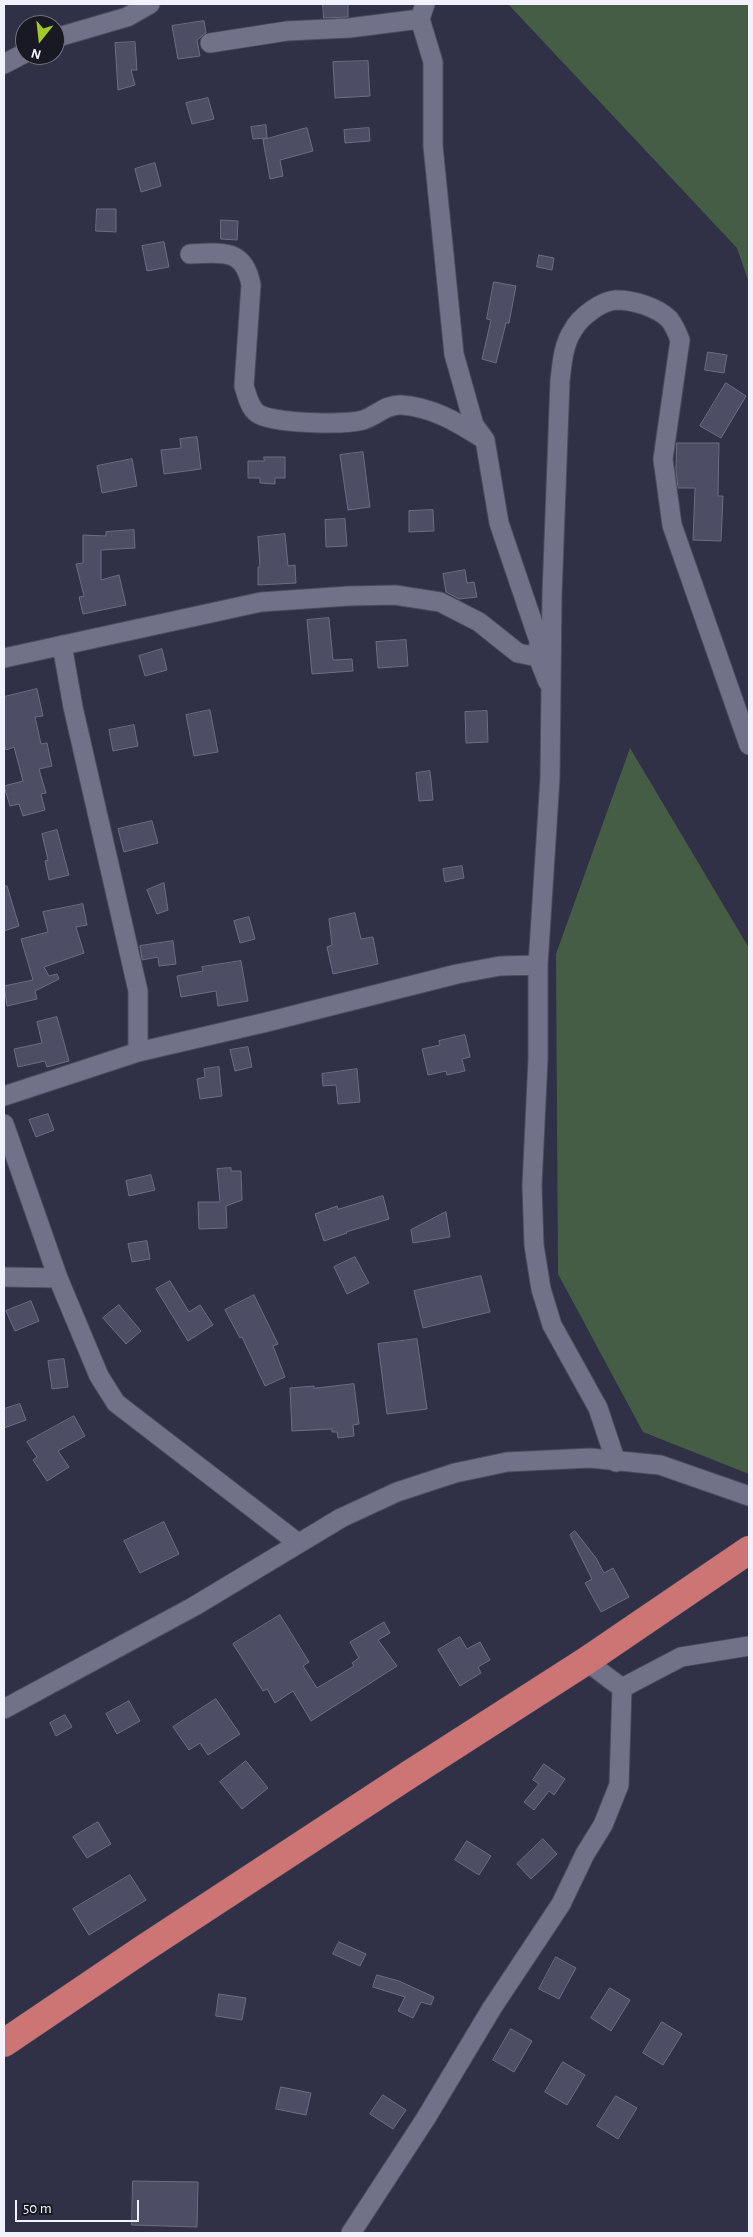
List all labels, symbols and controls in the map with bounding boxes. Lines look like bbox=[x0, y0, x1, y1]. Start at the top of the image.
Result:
north arrow bbox=[15, 15, 65, 65]
text: N bbox=[30, 45, 43, 62]
scale bar bbox=[18, 2190, 141, 2222]
text: 50 m bbox=[23, 2201, 52, 2216]

